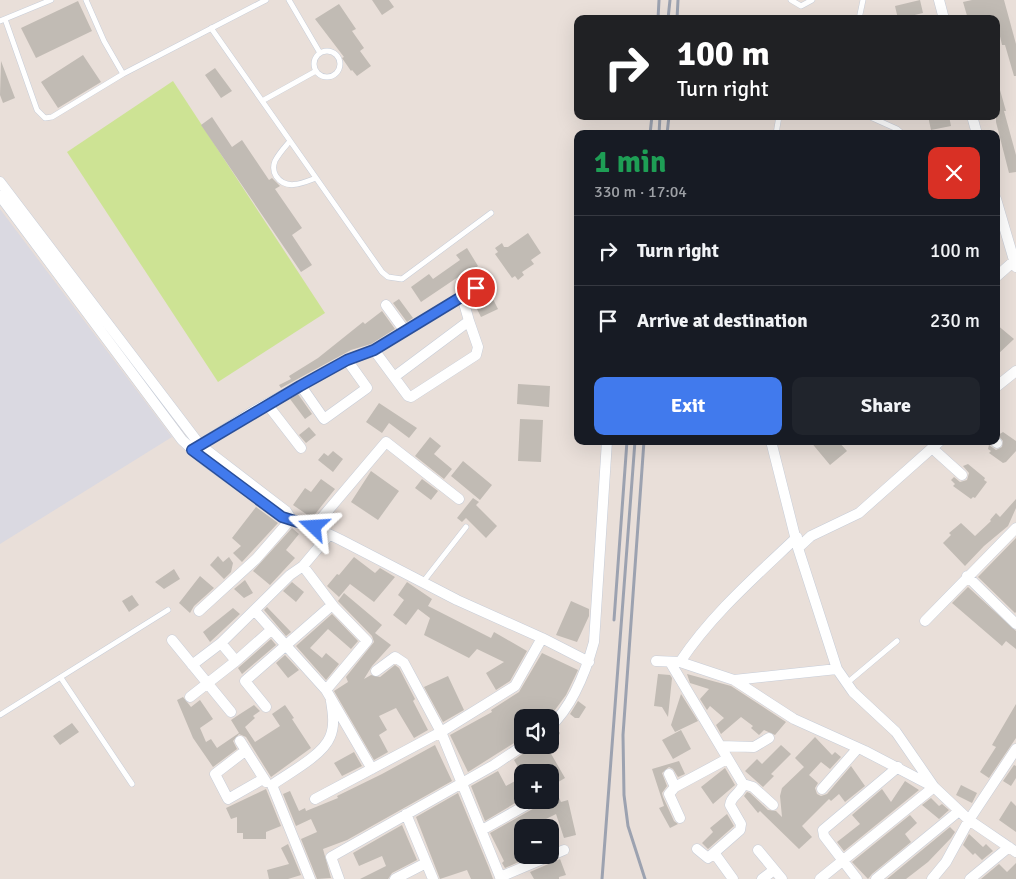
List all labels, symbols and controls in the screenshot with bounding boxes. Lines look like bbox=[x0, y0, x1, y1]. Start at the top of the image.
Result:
text: 100 m bbox=[677, 32, 770, 75]
icon: right bbox=[594, 35, 659, 100]
text: Turn right bbox=[677, 75, 769, 102]
text: 1 min bbox=[594, 144, 666, 181]
button: close bbox=[928, 147, 980, 199]
text: 330 m · 17:04 bbox=[594, 182, 687, 202]
icon: right bbox=[594, 237, 622, 265]
text: Turn right bbox=[637, 239, 719, 263]
text: 100 m bbox=[930, 239, 980, 263]
pin bbox=[455, 267, 497, 309]
icon: arrive bbox=[462, 274, 490, 302]
icon: arrive bbox=[594, 307, 622, 335]
text: Arrive at destination bbox=[637, 309, 808, 333]
text: 230 m bbox=[930, 309, 980, 333]
button: Exit bbox=[594, 377, 782, 435]
button: Share bbox=[792, 377, 980, 435]
position arrow bbox=[287, 500, 339, 552]
map controls bbox=[514, 709, 559, 864]
button: sound bbox=[514, 709, 559, 754]
button: + bbox=[514, 764, 559, 809]
button: − bbox=[514, 819, 559, 864]

